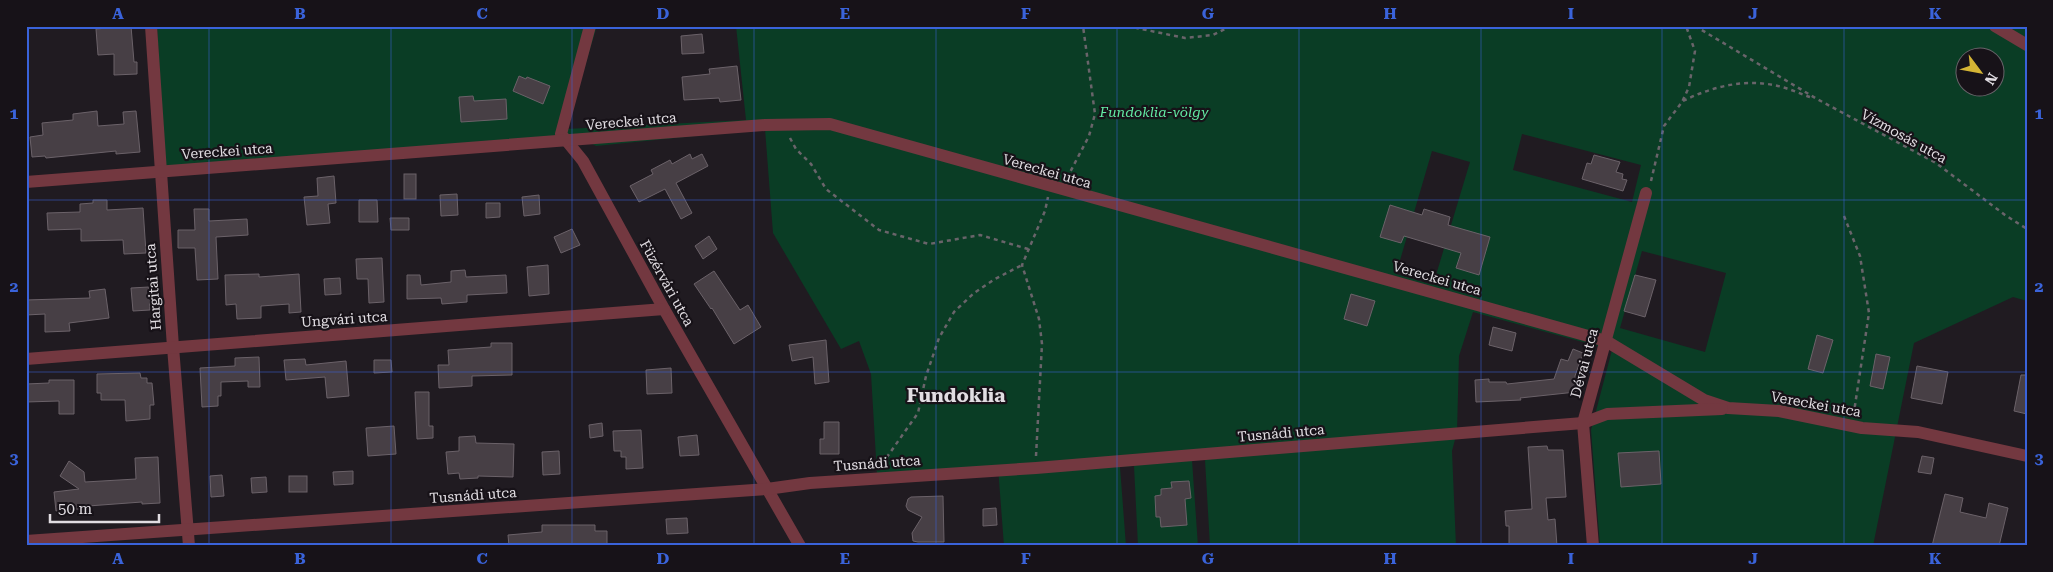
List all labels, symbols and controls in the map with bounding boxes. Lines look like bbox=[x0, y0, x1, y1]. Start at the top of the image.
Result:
text: A bbox=[112, 4, 124, 23]
text: B bbox=[294, 4, 306, 23]
text: C bbox=[476, 4, 488, 23]
text: D bbox=[657, 4, 670, 23]
text: E bbox=[840, 4, 850, 23]
text: F bbox=[1021, 4, 1031, 23]
text: G bbox=[1202, 4, 1215, 23]
text: H bbox=[1383, 4, 1397, 23]
text: I bbox=[1568, 4, 1574, 23]
text: J bbox=[1748, 4, 1758, 23]
text: K bbox=[1929, 4, 1942, 23]
north arrow bbox=[1956, 48, 2006, 98]
text: N bbox=[1981, 70, 2001, 88]
text: 1 bbox=[10, 104, 19, 123]
park label: Fundoklia-völgy bbox=[1099, 104, 1209, 120]
text: 1 bbox=[2035, 104, 2044, 123]
street label: Vízmosás utca bbox=[1858, 106, 1950, 166]
street label: Vereckei utca bbox=[585, 109, 678, 133]
street label: Vereckei utca bbox=[181, 140, 273, 162]
street label: Vereckei utca bbox=[1001, 151, 1093, 191]
street label: Füzérvári utca bbox=[637, 237, 697, 329]
street label: Hargitai utca bbox=[142, 243, 164, 331]
street label: Vereckei utca bbox=[1391, 258, 1483, 298]
text: 2 bbox=[10, 277, 19, 296]
text: 2 bbox=[2035, 277, 2044, 296]
street label: Ungvári utca bbox=[300, 308, 388, 330]
street label: Dévai utca bbox=[1567, 326, 1601, 399]
district label: Fundoklia bbox=[907, 384, 1005, 407]
street label: Vereckei utca bbox=[1770, 388, 1863, 420]
street label: Tusnádi utca bbox=[1237, 421, 1326, 445]
text: 3 bbox=[10, 449, 19, 468]
text: 3 bbox=[2035, 449, 2044, 468]
street label: Tusnádi utca bbox=[833, 452, 922, 474]
street label: Tusnádi utca bbox=[429, 484, 518, 506]
scale bar bbox=[50, 492, 159, 524]
text: 50 m bbox=[58, 500, 93, 518]
text: A bbox=[112, 549, 124, 568]
text: B bbox=[294, 549, 306, 568]
text: C bbox=[476, 549, 488, 568]
text: D bbox=[657, 549, 670, 568]
text: E bbox=[840, 549, 850, 568]
text: F bbox=[1021, 549, 1031, 568]
text: G bbox=[1202, 549, 1215, 568]
text: H bbox=[1383, 549, 1397, 568]
text: I bbox=[1568, 549, 1574, 568]
text: J bbox=[1748, 549, 1758, 568]
text: K bbox=[1929, 549, 1942, 568]

